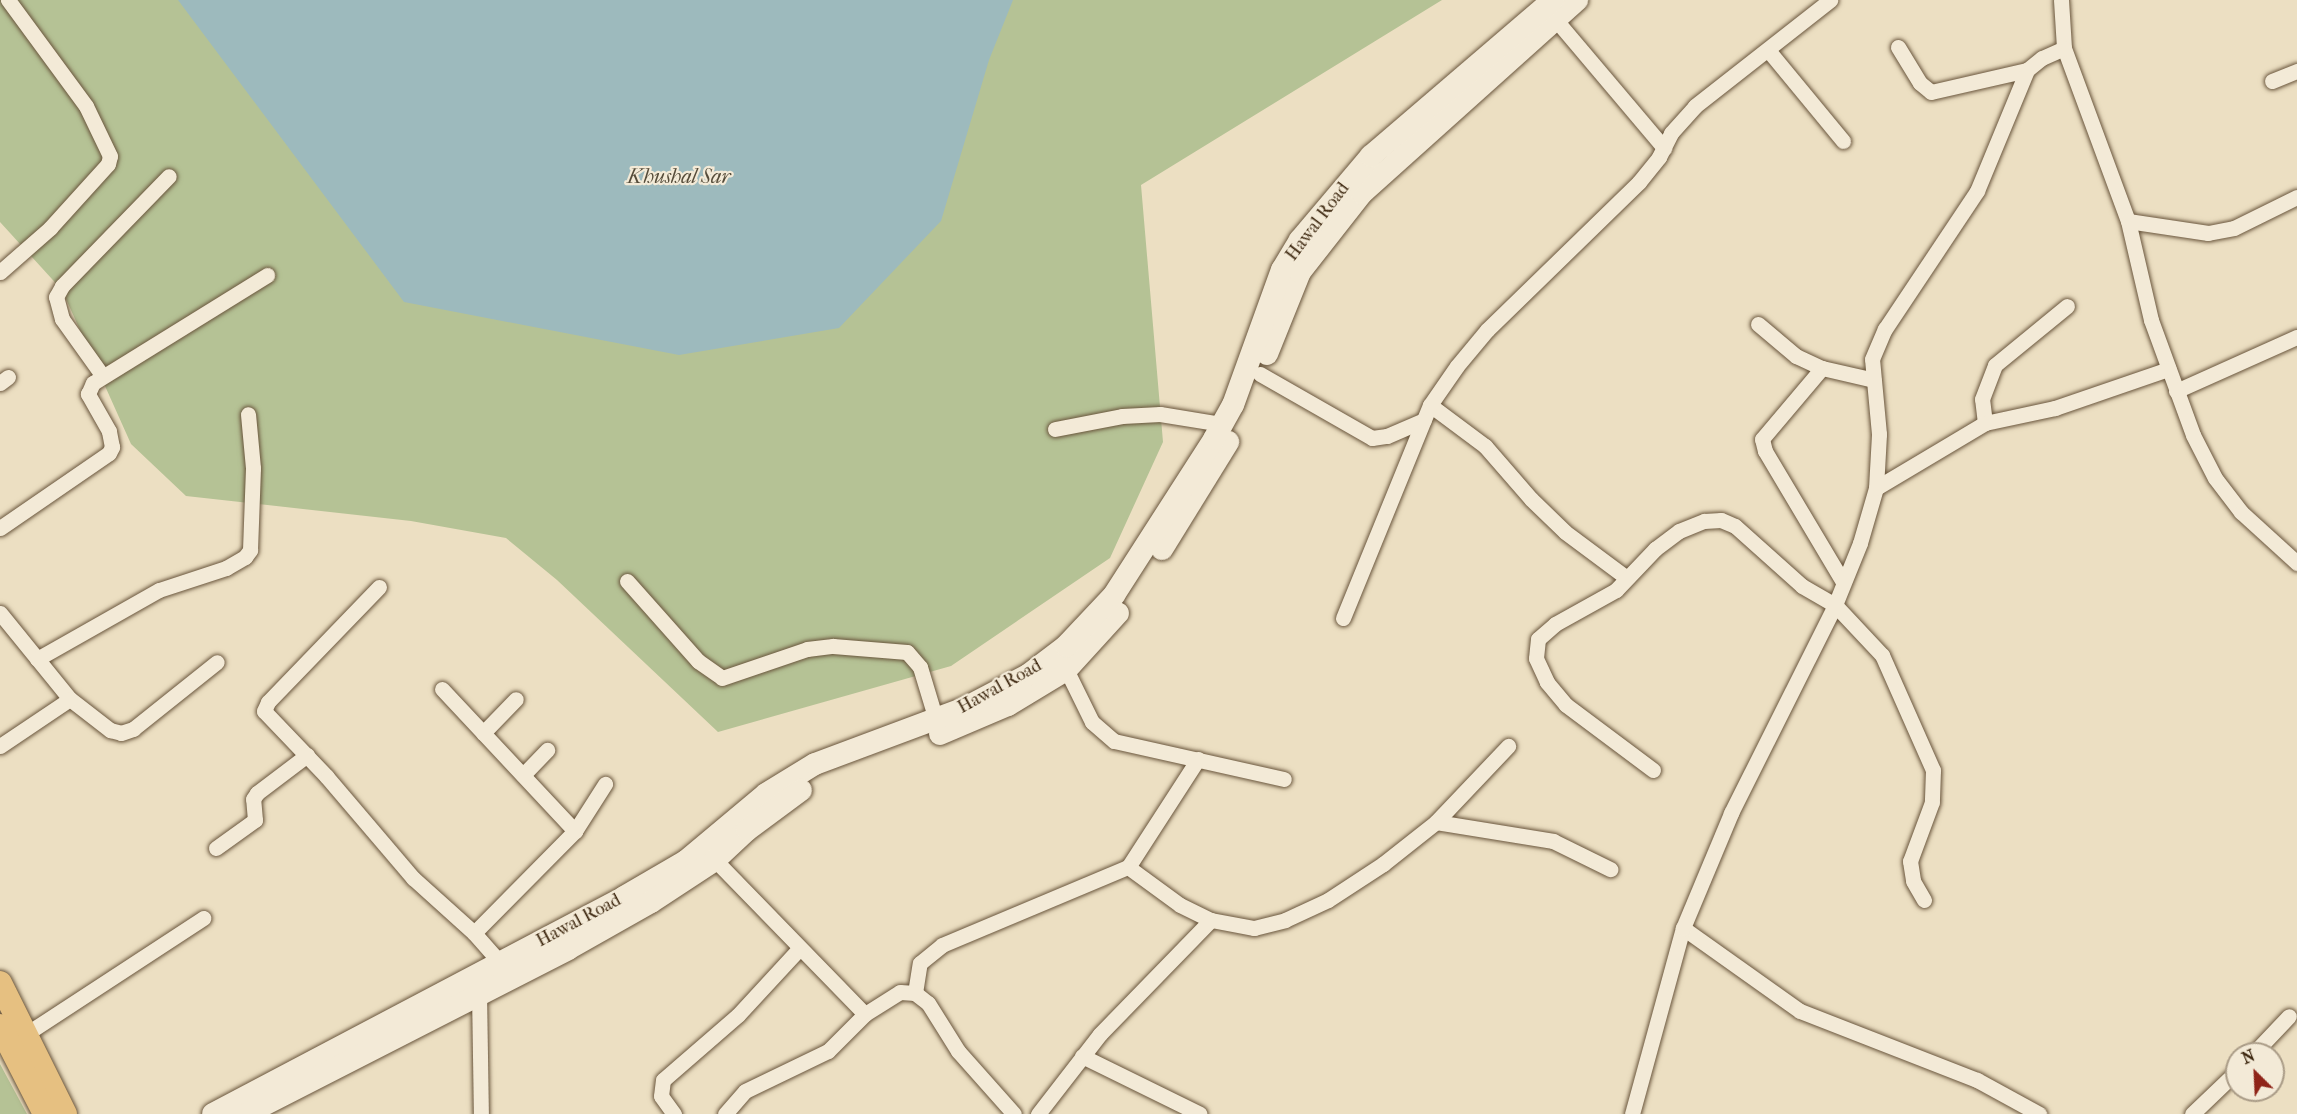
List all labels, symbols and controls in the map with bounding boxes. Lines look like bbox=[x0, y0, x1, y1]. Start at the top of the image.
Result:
water label: Khushal Sar bbox=[628, 164, 730, 188]
street label: Hawal Road bbox=[1281, 179, 1355, 265]
street label: Hawal Road bbox=[954, 655, 1046, 719]
street label: Hawal Road bbox=[533, 890, 625, 952]
north arrow bbox=[2225, 1042, 2285, 1102]
text: N bbox=[2239, 1046, 2258, 1068]

